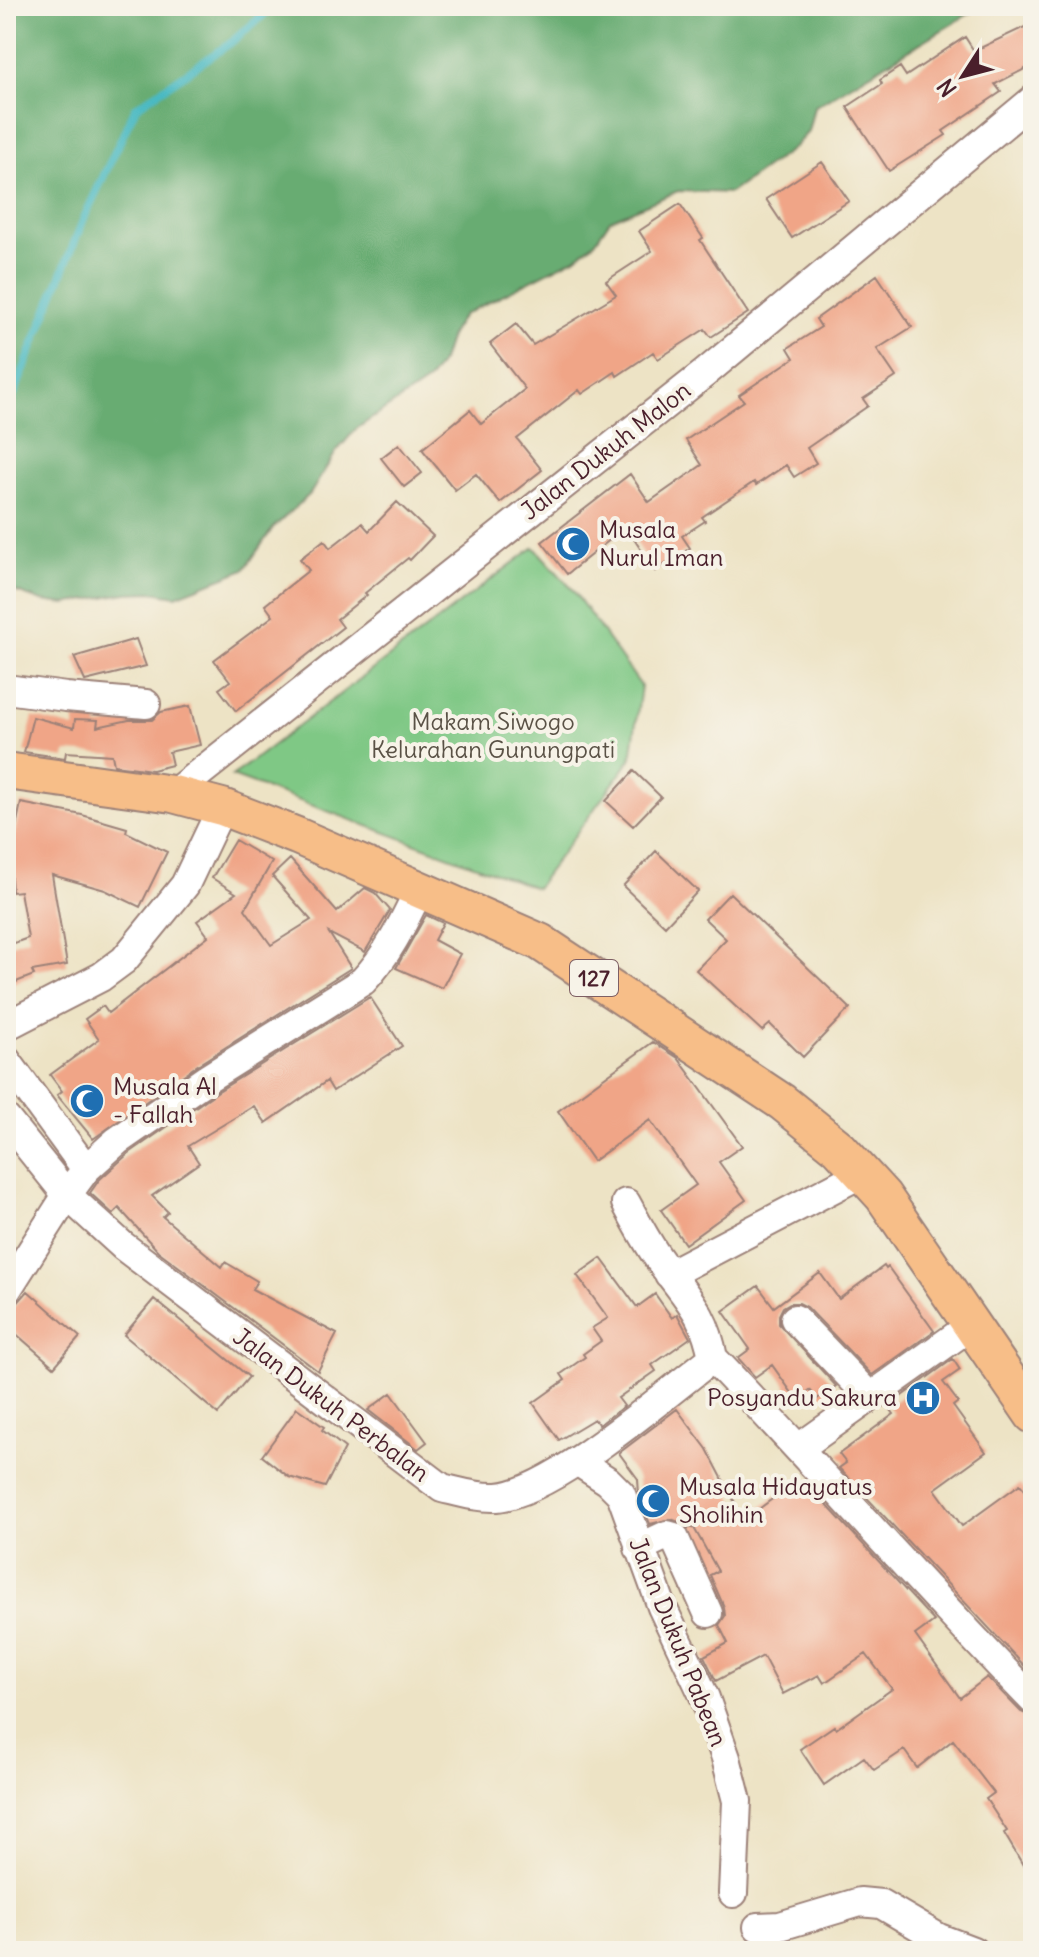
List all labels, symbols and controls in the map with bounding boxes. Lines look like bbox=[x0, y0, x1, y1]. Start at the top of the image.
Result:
north arrow bbox=[923, 36, 1003, 116]
text: N bbox=[931, 73, 963, 102]
street label: Jalan Dukuh Malon bbox=[515, 375, 696, 526]
place label: Musala Nurul Iman bbox=[599, 514, 723, 572]
mosque icon: Musala Nurul Iman bbox=[554, 525, 592, 563]
park label: Makam Siwogo Kelurahan Gunungpati bbox=[371, 706, 615, 764]
road number: 127 bbox=[570, 960, 618, 996]
place label: Musala Al - Fallah bbox=[113, 1071, 217, 1129]
mosque icon: Musala Al - Fallah bbox=[68, 1082, 106, 1120]
street label: Jalan Dukuh Perbalan bbox=[228, 1321, 436, 1488]
hospital icon: Posyandu Sakura bbox=[904, 1379, 942, 1417]
place label: Posyandu Sakura bbox=[707, 1382, 897, 1412]
place label: Musala Hidayatus Sholihin bbox=[679, 1471, 872, 1529]
mosque icon: Musala Hidayatus Sholihin bbox=[634, 1482, 672, 1520]
street label: Jalan Dukuh Pabean bbox=[623, 1533, 735, 1751]

